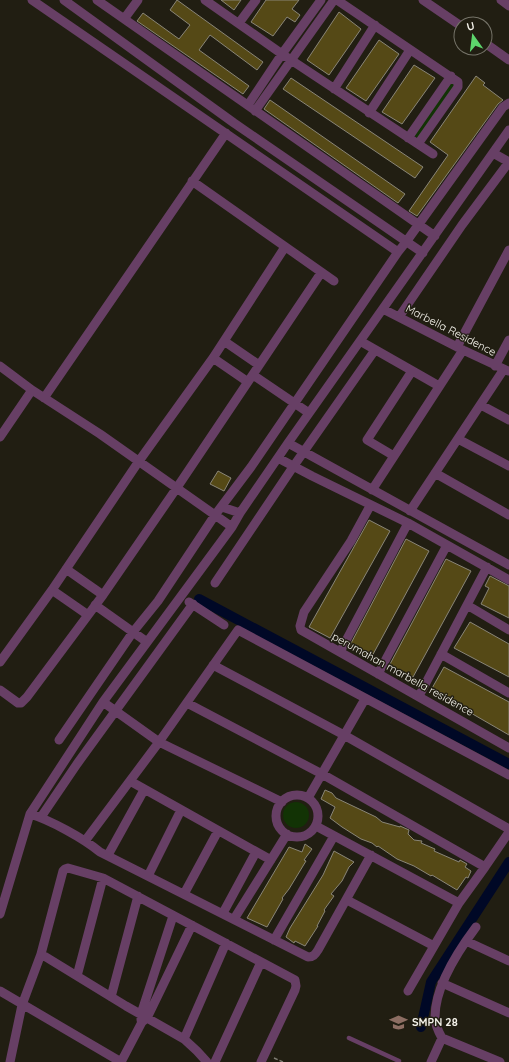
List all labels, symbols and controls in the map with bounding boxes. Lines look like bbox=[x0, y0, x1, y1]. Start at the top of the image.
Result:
north arrow bbox=[453, 16, 493, 56]
text: U bbox=[465, 19, 476, 34]
street label: Marbella Residence bbox=[403, 301, 499, 359]
street label: perumahan marbella residence bbox=[330, 629, 476, 719]
school or university icon: SMPN 28 bbox=[389, 1012, 409, 1032]
place label: SMPN 28 bbox=[412, 1015, 458, 1029]

